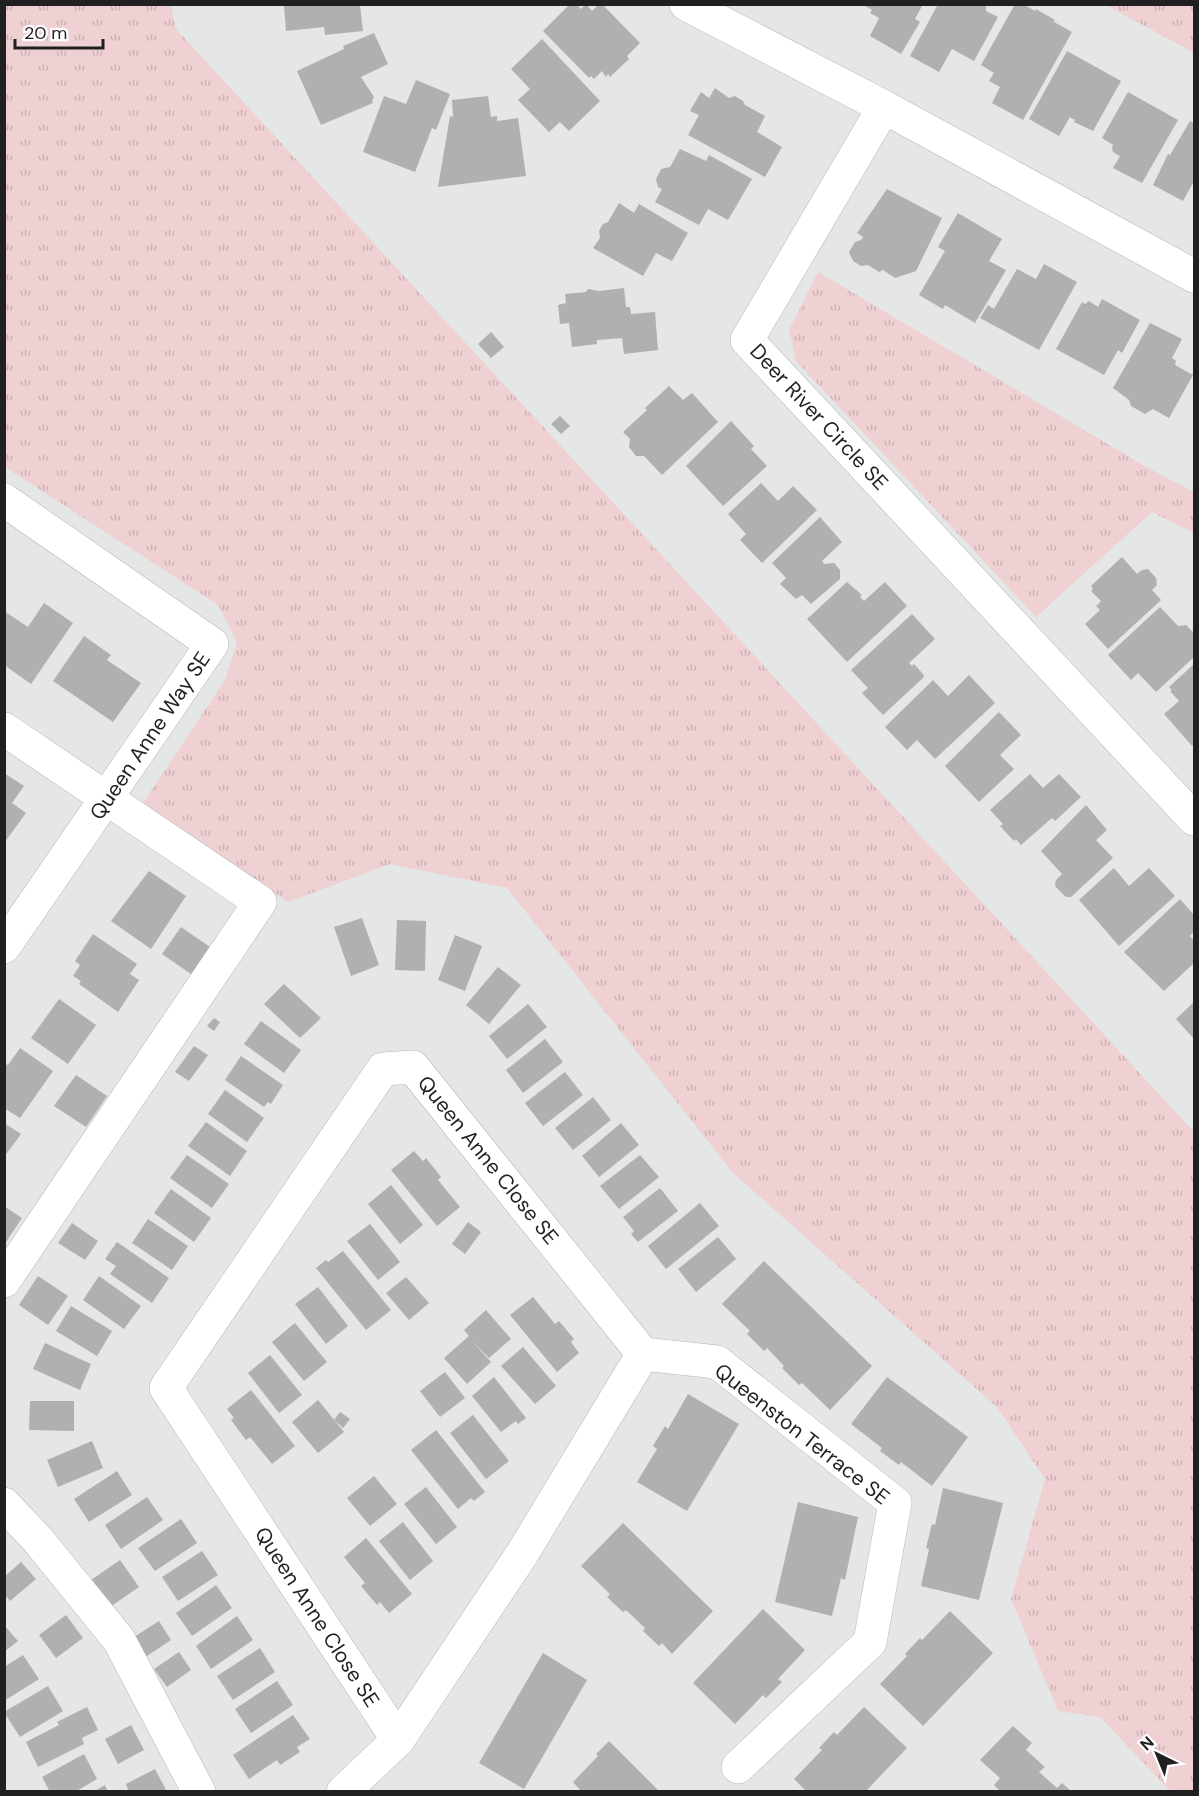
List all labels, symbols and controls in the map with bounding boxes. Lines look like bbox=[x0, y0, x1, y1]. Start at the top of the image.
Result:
scale bar bbox=[15, 12, 104, 50]
text: 20 m bbox=[24, 21, 67, 45]
street label: Deer River Circle SE bbox=[744, 338, 894, 496]
street label: Queen Anne Way SE bbox=[83, 646, 217, 826]
street label: Queen Anne Close SE bbox=[411, 1070, 565, 1250]
street label: Queenston Terrace SE bbox=[709, 1357, 895, 1511]
street label: Queen Anne Close SE bbox=[248, 1521, 386, 1713]
north arrow bbox=[1127, 1724, 1187, 1784]
text: N bbox=[1136, 1732, 1159, 1755]

